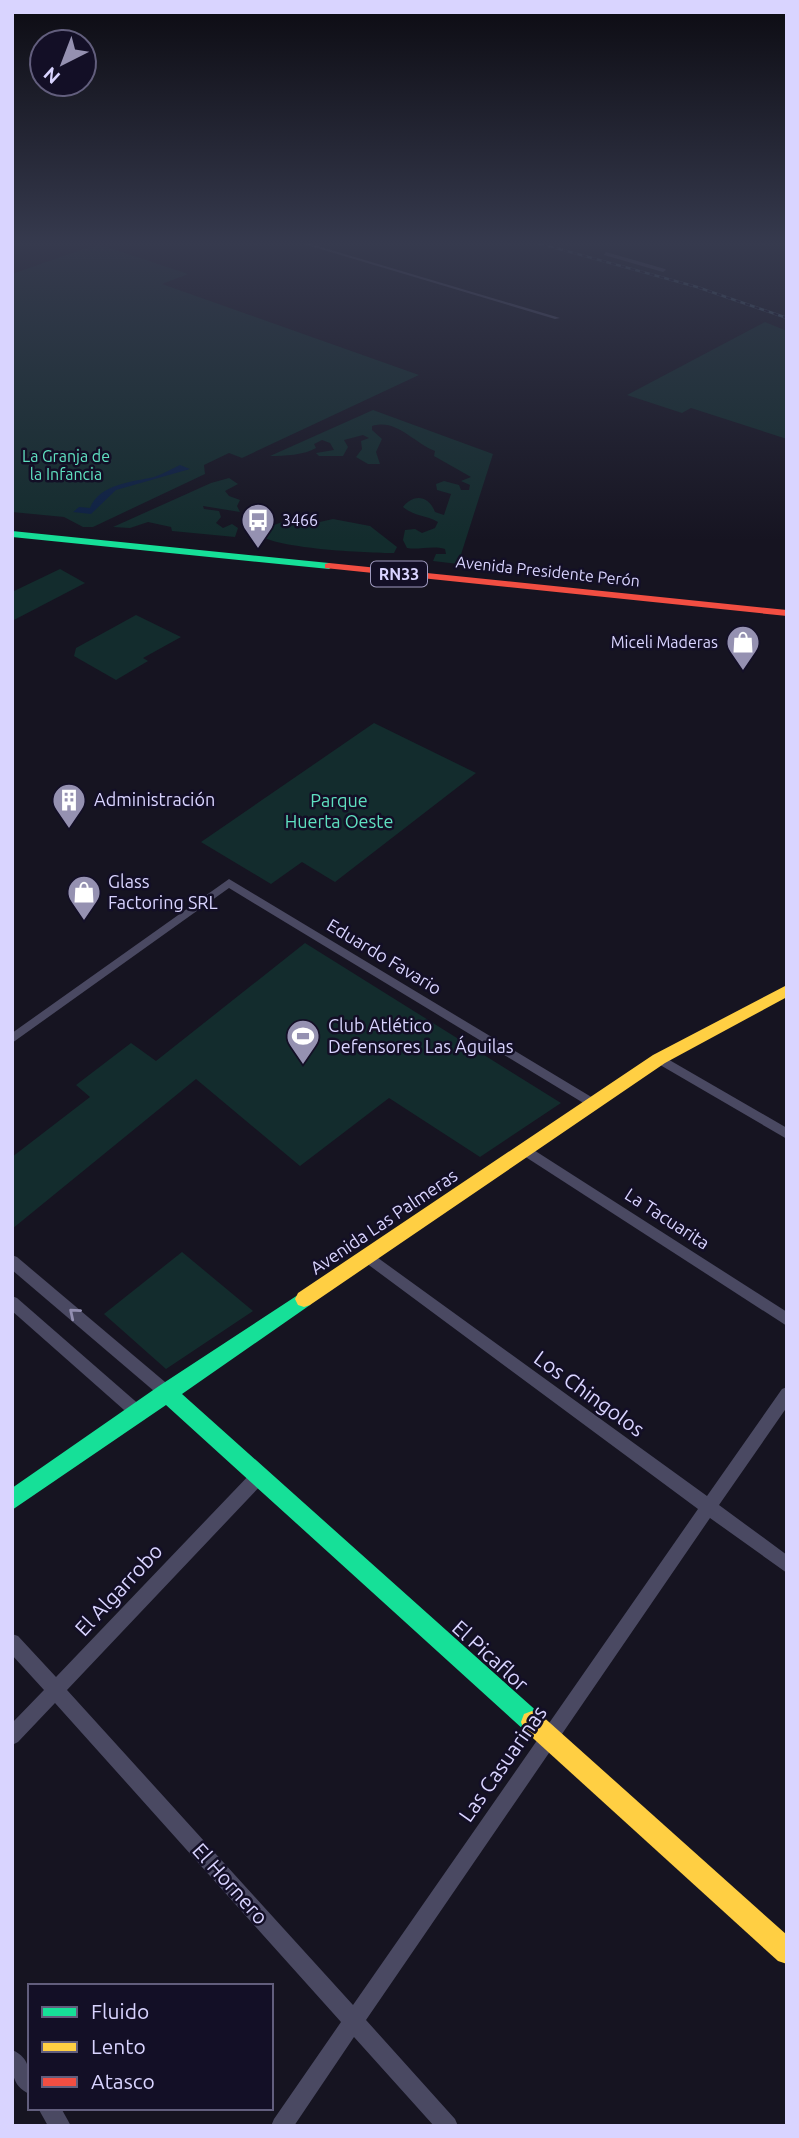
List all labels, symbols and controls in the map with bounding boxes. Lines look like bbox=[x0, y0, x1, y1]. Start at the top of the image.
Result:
north arrow bbox=[28, 28, 98, 98]
text: N bbox=[39, 63, 64, 89]
park label: La Granja de la Infancia bbox=[22, 447, 110, 483]
bus stop icon: 3466 bbox=[239, 501, 277, 550]
place label: 3466 bbox=[282, 511, 318, 529]
street label: Avenida Presidente Perón bbox=[455, 552, 641, 590]
road number: RN33 bbox=[371, 562, 427, 586]
shop icon: Miceli Maderas bbox=[724, 623, 762, 672]
place label: Miceli Maderas bbox=[611, 633, 718, 651]
building icon: Administración bbox=[50, 781, 88, 830]
place label: Administración bbox=[94, 789, 215, 809]
park label: Parque Huerta Oeste bbox=[285, 790, 393, 831]
place label: Glass Factoring SRL bbox=[108, 871, 218, 912]
shop icon: Glass Factoring SRL bbox=[65, 873, 103, 922]
street label: Eduardo Favario bbox=[324, 914, 445, 998]
place label: Club Atlético Defensores Las Águilas bbox=[328, 1015, 514, 1056]
sports icon: Club Atlético Defensores Las Águilas bbox=[284, 1017, 322, 1066]
street label: Avenida Las Palmeras bbox=[306, 1164, 461, 1278]
street label: La Tacuarita bbox=[622, 1183, 713, 1253]
one-way arrow bbox=[70, 1309, 83, 1321]
street label: Los Chingolos bbox=[530, 1345, 649, 1441]
street label: El Algarrobo bbox=[70, 1538, 167, 1640]
street label: El Picaflor bbox=[448, 1615, 534, 1696]
street label: Las Casuarinas bbox=[453, 1701, 551, 1826]
street label: El Hornero bbox=[188, 1838, 273, 1929]
legend bbox=[28, 1984, 273, 2110]
text: Fluido bbox=[91, 1999, 149, 2023]
text: Lento bbox=[91, 2034, 146, 2058]
text: Atasco bbox=[91, 2069, 155, 2093]

